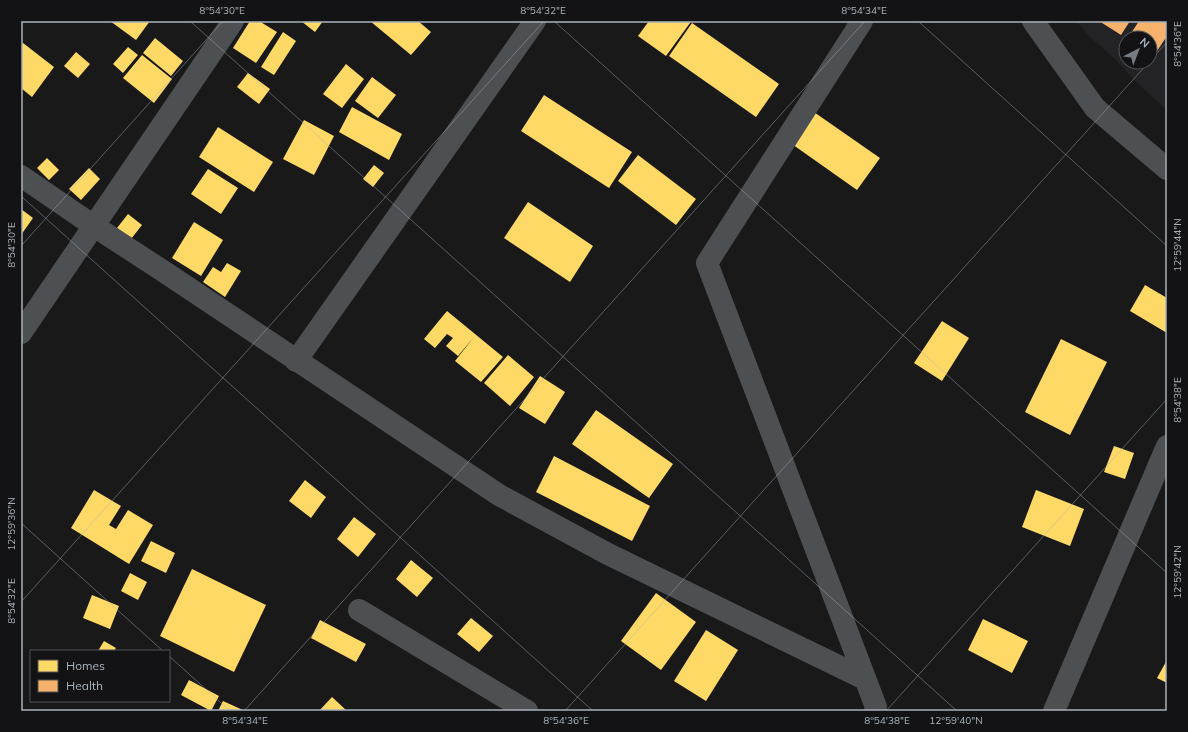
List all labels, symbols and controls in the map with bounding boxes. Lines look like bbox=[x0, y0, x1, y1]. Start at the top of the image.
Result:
text: 8°54'30"E bbox=[199, 4, 245, 17]
text: 8°54'32"E bbox=[520, 4, 566, 17]
text: 8°54'34"E bbox=[841, 4, 887, 17]
text: 8°54'36"E bbox=[1171, 21, 1184, 67]
north arrow bbox=[1118, 30, 1158, 70]
text: N bbox=[1137, 35, 1152, 51]
text: 12°59'44"N bbox=[1171, 218, 1184, 272]
text: 8°54'30"E bbox=[5, 222, 18, 268]
text: 8°54'38"E bbox=[1171, 377, 1184, 423]
text: 12°59'36"N bbox=[5, 497, 18, 551]
text: 12°59'42"N bbox=[1171, 545, 1184, 599]
text: 8°54'32"E bbox=[5, 578, 18, 624]
legend bbox=[30, 650, 170, 702]
text: Homes bbox=[66, 658, 105, 673]
text: Health bbox=[66, 678, 103, 693]
text: 8°54'34"E bbox=[222, 714, 268, 727]
text: 8°54'36"E bbox=[543, 714, 589, 727]
text: 8°54'38"E bbox=[864, 714, 910, 727]
text: 12°59'40"N bbox=[929, 714, 983, 727]

